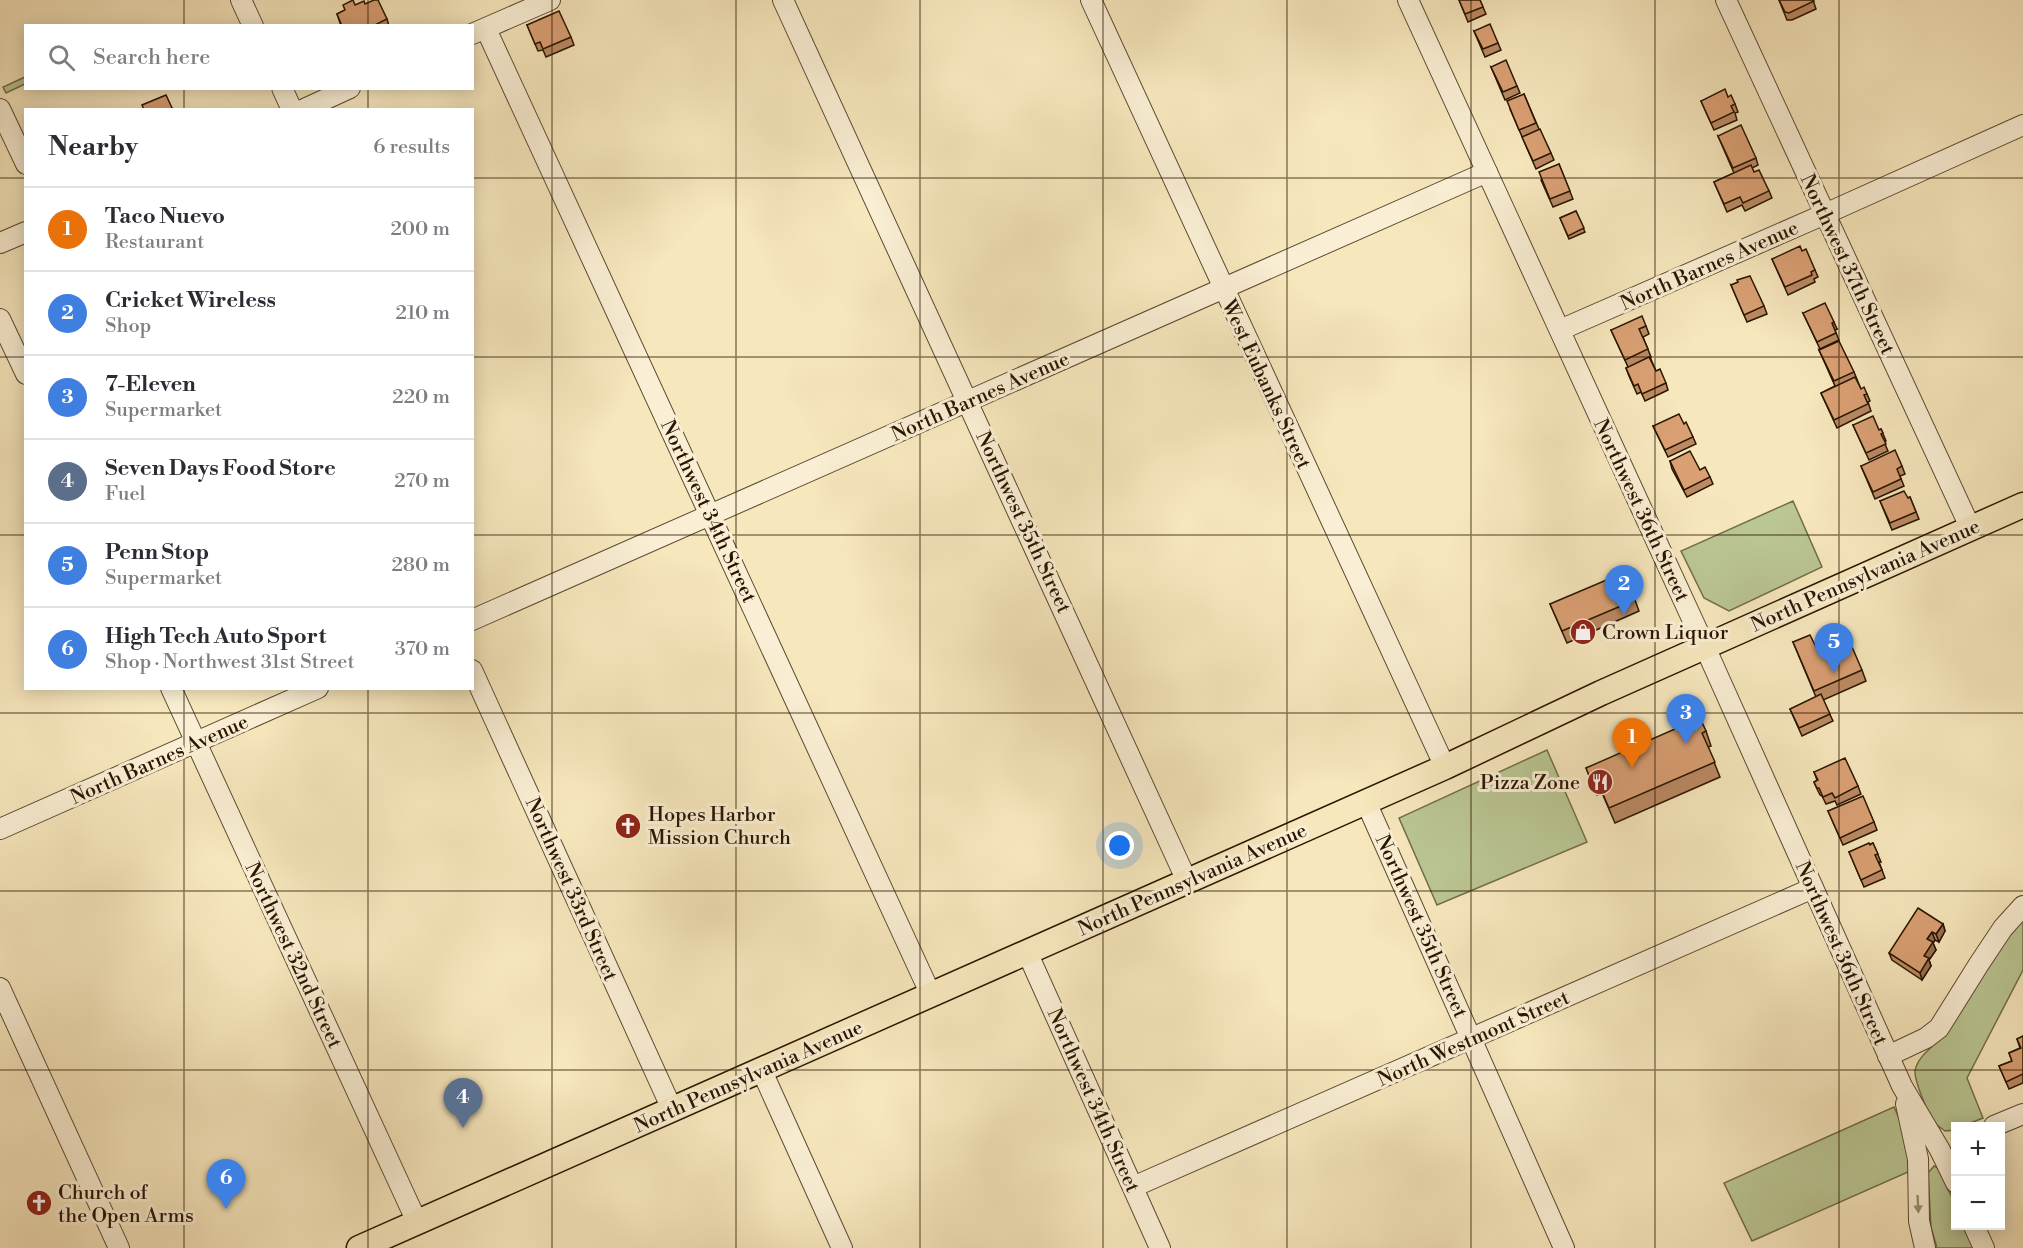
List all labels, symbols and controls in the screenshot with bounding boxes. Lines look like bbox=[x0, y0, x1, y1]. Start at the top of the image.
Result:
search box bbox=[24, 24, 474, 90]
icon: search bbox=[45, 41, 78, 74]
text: Search here bbox=[93, 44, 210, 71]
text: Nearby bbox=[48, 131, 138, 163]
text: 6 results bbox=[373, 135, 450, 160]
street label: Northwest 37th Street bbox=[1794, 170, 1899, 359]
text: Taco Nuevo bbox=[105, 203, 225, 230]
street label: North Barnes Avenue bbox=[1617, 216, 1803, 317]
text: 1 bbox=[63, 217, 72, 242]
text: 200 m bbox=[390, 217, 450, 242]
text: Restaurant bbox=[105, 230, 204, 255]
text: Cricket Wireless bbox=[105, 287, 276, 314]
street label: West Eubanks Street bbox=[1215, 295, 1316, 473]
text: 2 bbox=[61, 301, 74, 326]
text: 210 m bbox=[395, 301, 450, 326]
text: Shop bbox=[105, 314, 151, 339]
street label: North Barnes Avenue bbox=[888, 347, 1074, 448]
text: 7-Eleven bbox=[105, 371, 196, 398]
text: 3 bbox=[61, 385, 74, 410]
text: 220 m bbox=[392, 385, 450, 410]
text: Supermarket bbox=[105, 398, 222, 423]
street label: Northwest 36th Street bbox=[1587, 415, 1694, 606]
street label: Northwest 34th Street bbox=[654, 416, 761, 607]
street label: Northwest 35th Street bbox=[970, 428, 1076, 618]
text: Seven Days Food Store bbox=[105, 455, 336, 482]
text: 4 bbox=[61, 469, 74, 494]
text: 270 m bbox=[394, 469, 450, 494]
text: Fuel bbox=[105, 482, 145, 507]
street label: North Pennsylvania Avenue bbox=[1747, 514, 1984, 638]
text: Penn Stop bbox=[105, 539, 209, 566]
text: 5 bbox=[61, 553, 74, 578]
text: 280 m bbox=[391, 553, 450, 578]
text: Supermarket bbox=[105, 566, 222, 591]
pin: 2 bbox=[1604, 566, 1644, 615]
shop icon: Crown Liquor bbox=[1568, 617, 1598, 647]
place label: Crown Liquor bbox=[1602, 621, 1729, 646]
text: High Tech Auto Sport bbox=[105, 623, 326, 650]
pin: 5 bbox=[1814, 624, 1854, 673]
text: 6 bbox=[61, 637, 74, 662]
text: 370 m bbox=[395, 637, 450, 662]
text: Shop · Northwest 31st Street bbox=[105, 650, 354, 675]
pin: 3 bbox=[1666, 694, 1706, 744]
street label: North Barnes Avenue bbox=[67, 710, 253, 811]
pin: 1 bbox=[1612, 718, 1652, 768]
restaurant icon: Pizza Zone bbox=[1585, 767, 1615, 797]
place label: Pizza Zone bbox=[1480, 771, 1580, 796]
street label: Northwest 33rd Street bbox=[519, 794, 622, 985]
place label: Hopes Harbor Mission Church bbox=[648, 803, 791, 851]
church icon: Hopes Harbor Mission Church bbox=[613, 811, 643, 841]
street label: North Pennsylvania Avenue bbox=[1074, 818, 1311, 942]
your location bbox=[1105, 831, 1134, 860]
street label: Northwest 35th Street bbox=[1369, 831, 1472, 1022]
street label: Northwest 36th Street bbox=[1789, 858, 1893, 1050]
street label: Northwest 32nd Street bbox=[239, 859, 347, 1053]
street label: North Westmont Street bbox=[1374, 986, 1574, 1093]
street label: Northwest 34th Street bbox=[1041, 1005, 1145, 1197]
street label: North Pennsylvania Avenue bbox=[630, 1015, 867, 1139]
pin: 4 bbox=[444, 1078, 482, 1128]
map controls bbox=[1951, 1122, 2005, 1230]
button: + bbox=[1951, 1122, 2005, 1176]
pin: 6 bbox=[206, 1160, 246, 1209]
button: − bbox=[1951, 1176, 2005, 1230]
place label: Church of the Open Arms bbox=[58, 1181, 194, 1229]
church icon: Church of the Open Arms bbox=[24, 1188, 54, 1218]
one-way arrow bbox=[1914, 1195, 1923, 1214]

